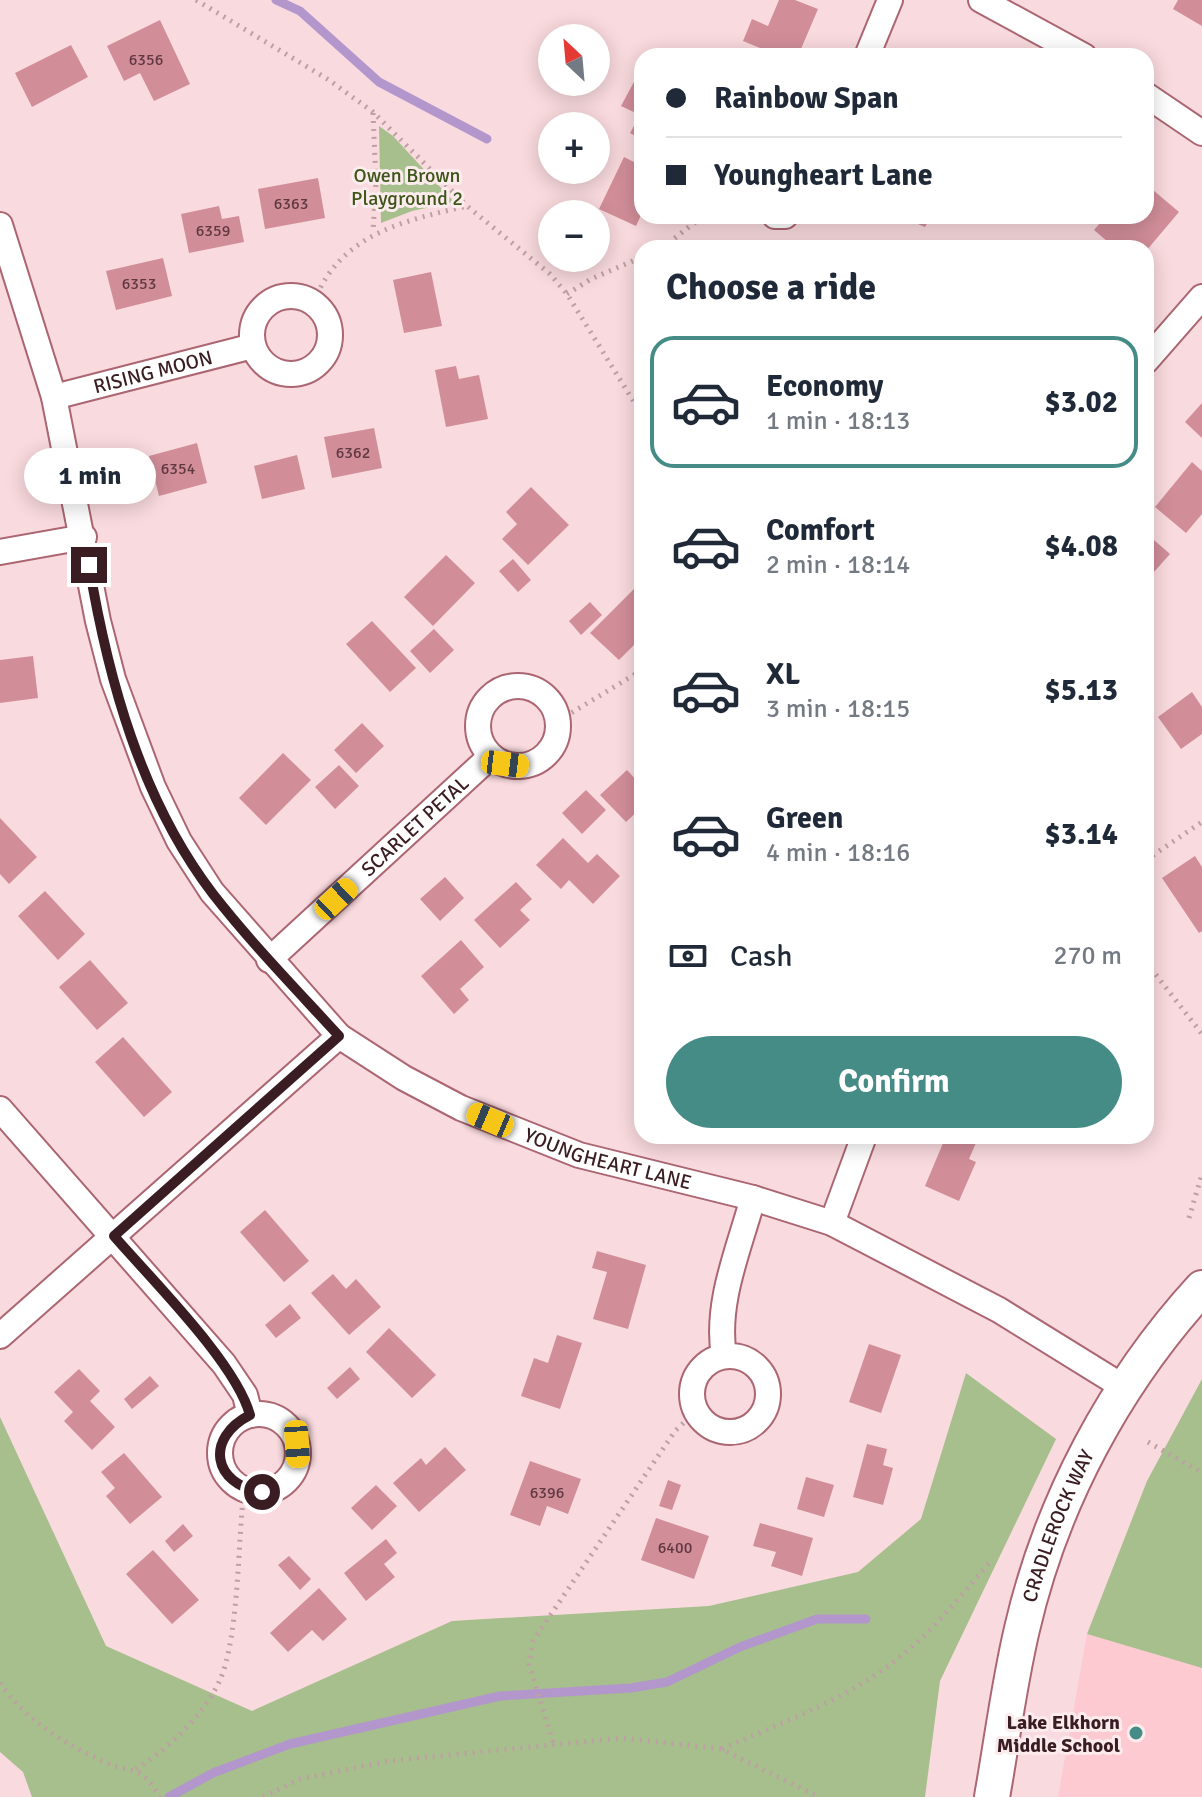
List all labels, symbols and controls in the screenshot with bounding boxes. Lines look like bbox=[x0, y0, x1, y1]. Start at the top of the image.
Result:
north arrow bbox=[538, 24, 610, 96]
map controls bbox=[538, 24, 610, 272]
house number: 6356 bbox=[129, 50, 163, 70]
text: Rainbow Span bbox=[714, 80, 899, 117]
button: + bbox=[538, 112, 610, 184]
text: Youngheart Lane bbox=[714, 157, 933, 194]
park label: Owen Brown Playground 2 bbox=[351, 163, 463, 211]
house number: 6363 bbox=[274, 194, 308, 214]
button: − bbox=[538, 200, 610, 272]
house number: 6359 bbox=[196, 221, 230, 241]
text: Choose a ride bbox=[666, 265, 876, 310]
house number: 6353 bbox=[122, 274, 156, 294]
street label: RISING MOON bbox=[91, 344, 215, 399]
icon: car bbox=[670, 366, 742, 438]
text: Economy bbox=[766, 368, 883, 405]
text: $3.02 bbox=[1045, 384, 1118, 421]
text: 1 min · 18:13 bbox=[766, 405, 910, 437]
house number: 6362 bbox=[336, 443, 370, 463]
callout: 1 min bbox=[23, 449, 155, 505]
house number: 6354 bbox=[161, 459, 196, 479]
text: 1 min bbox=[59, 460, 121, 492]
icon: car bbox=[670, 510, 742, 582]
text: Comfort bbox=[766, 512, 875, 549]
text: $4.08 bbox=[1045, 528, 1118, 565]
route end bbox=[71, 547, 107, 583]
text: 2 min · 18:14 bbox=[766, 549, 910, 581]
icon: car bbox=[670, 654, 742, 726]
text: XL bbox=[766, 656, 800, 693]
text: $5.13 bbox=[1045, 672, 1118, 709]
text: 3 min · 18:15 bbox=[766, 693, 910, 725]
car bbox=[480, 749, 530, 779]
street label: SCARLET PETAL bbox=[356, 770, 474, 882]
icon: car bbox=[670, 798, 742, 870]
text: Green bbox=[766, 800, 843, 837]
text: $3.14 bbox=[1045, 816, 1118, 853]
text: 4 min · 18:16 bbox=[766, 837, 910, 869]
car bbox=[310, 874, 362, 924]
icon: cash bbox=[666, 934, 710, 978]
text: Cash bbox=[730, 938, 793, 975]
text: 270 m bbox=[1053, 940, 1122, 972]
button: Confirm bbox=[666, 1036, 1122, 1128]
car bbox=[463, 1100, 517, 1140]
street label: YOUNGHEART LANE bbox=[521, 1122, 694, 1195]
car bbox=[283, 1419, 311, 1469]
street label: CRADLEROCK WAY bbox=[1017, 1445, 1099, 1605]
route start bbox=[244, 1474, 280, 1510]
house number: 6396 bbox=[530, 1483, 564, 1503]
house number: 6400 bbox=[658, 1538, 692, 1558]
place label: Lake Elkhorn Middle School bbox=[997, 1710, 1120, 1758]
marker: Lake Elkhorn Middle School bbox=[1127, 1724, 1145, 1742]

